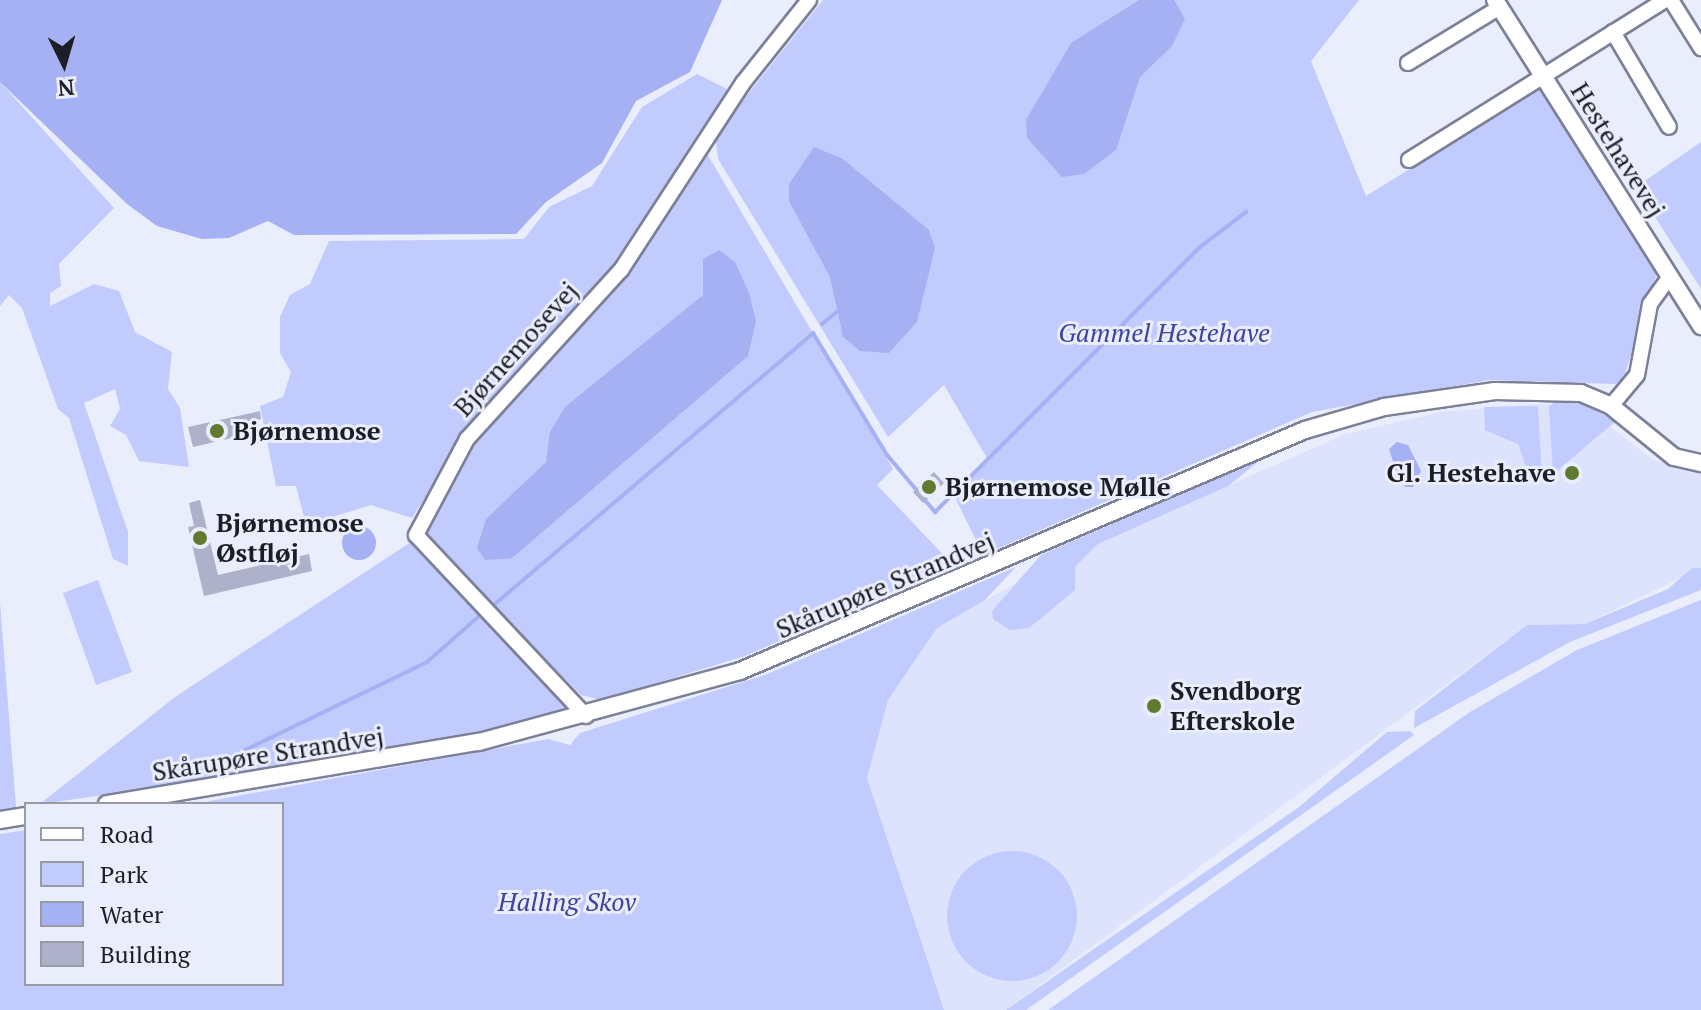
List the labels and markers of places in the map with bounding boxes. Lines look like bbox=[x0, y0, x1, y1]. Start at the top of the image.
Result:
place label: Bjørnemose bbox=[233, 415, 381, 447]
marker: Bjørnemose bbox=[208, 422, 226, 440]
place label: Gl. Hestehave bbox=[1385, 457, 1556, 489]
marker: Gl. Hestehave bbox=[1563, 464, 1581, 482]
place label: Bjørnemose Mølle bbox=[945, 471, 1171, 503]
marker: Bjørnemose Mølle bbox=[920, 478, 938, 496]
place label: Bjørnemose Østfløj bbox=[216, 507, 364, 568]
marker: Bjørnemose Østfløj bbox=[191, 529, 209, 547]
place label: Svendborg Efterskole bbox=[1170, 675, 1301, 736]
marker: Svendborg Efterskole bbox=[1145, 697, 1163, 715]

